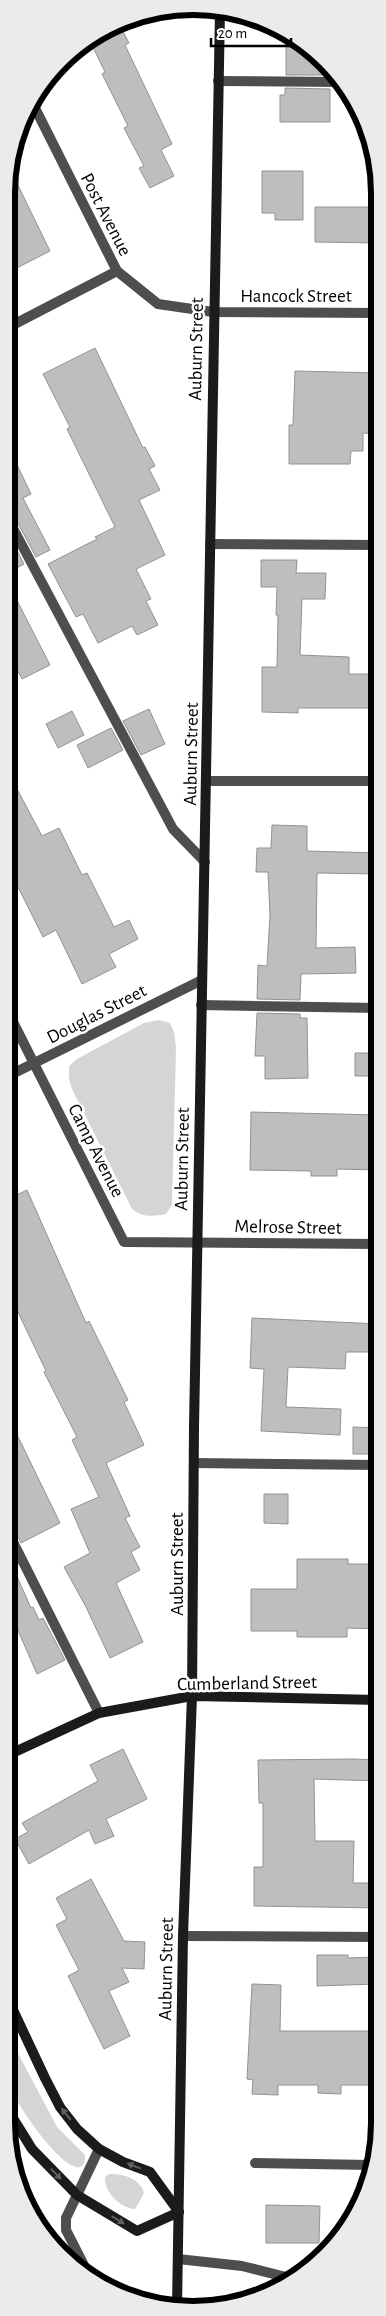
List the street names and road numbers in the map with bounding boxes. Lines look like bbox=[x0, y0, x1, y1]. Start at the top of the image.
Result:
street label: Post Avenue bbox=[77, 170, 135, 259]
street label: Hancock Street bbox=[240, 287, 352, 306]
street label: Auburn Street bbox=[186, 297, 207, 401]
street label: Auburn Street bbox=[181, 702, 202, 806]
street label: Douglas Street bbox=[44, 981, 150, 1048]
street label: Camp Avenue bbox=[64, 1101, 127, 1200]
street label: Auburn Street bbox=[172, 1107, 193, 1211]
street label: Melrose Street bbox=[234, 1217, 342, 1238]
street label: Auburn Street bbox=[168, 1512, 187, 1616]
street label: Cumberland Street bbox=[177, 1673, 317, 1694]
street label: Auburn Street bbox=[156, 1917, 177, 2021]

